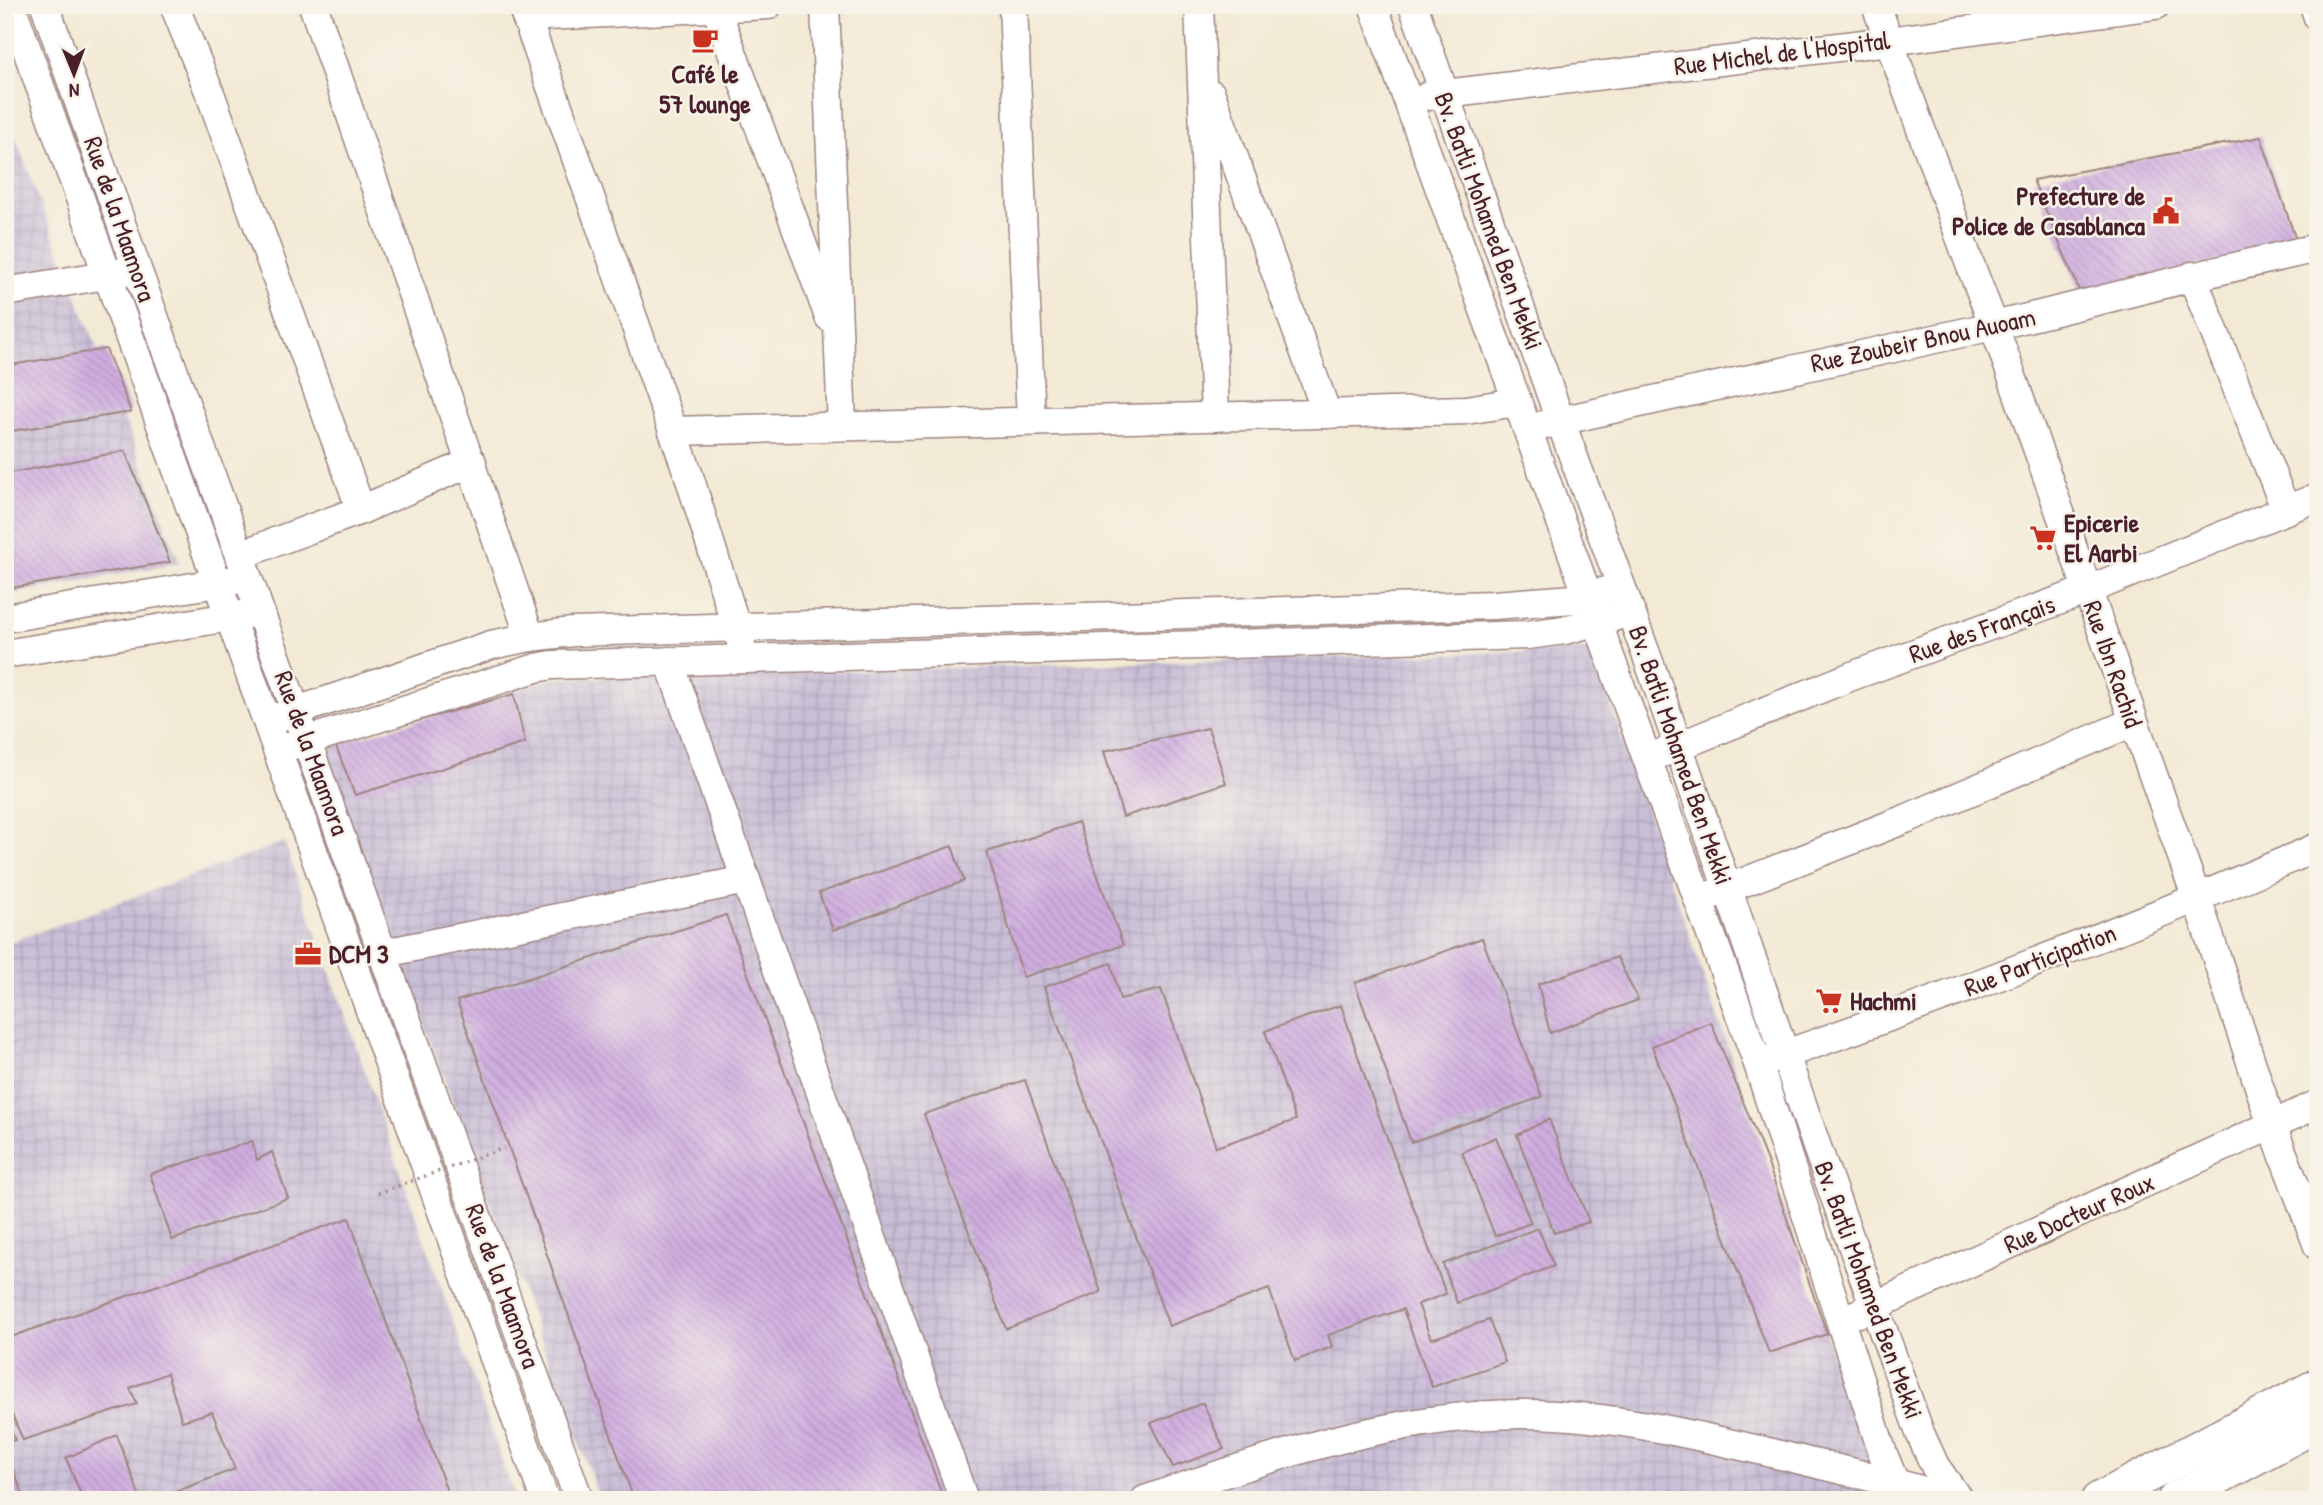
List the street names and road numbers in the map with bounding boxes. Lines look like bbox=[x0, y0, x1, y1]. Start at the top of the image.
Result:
street label: Rue Michel de l'Hospital bbox=[1672, 22, 1892, 83]
street label: Bv. Batli Mohamed Ben Mekki bbox=[1427, 87, 1552, 355]
street label: Rue de la Maamora bbox=[76, 132, 165, 306]
street label: Rue Zoubeir Bnou Auoam bbox=[1807, 299, 2038, 380]
street label: Rue des Français bbox=[1904, 586, 2060, 671]
street label: Rue Ibn Rachid bbox=[2075, 596, 2152, 732]
street label: Bv. Batli Mohamed Ben Mekki bbox=[1621, 621, 1742, 889]
street label: Rue de la Maamora bbox=[267, 666, 358, 840]
street label: Rue Participation bbox=[1959, 914, 2121, 1005]
street label: Bv. Batli Mohamed Ben Mekki bbox=[1807, 1156, 1932, 1424]
street label: Rue Docteur Roux bbox=[1998, 1164, 2160, 1261]
street label: Rue de la Maamora bbox=[458, 1199, 549, 1373]

